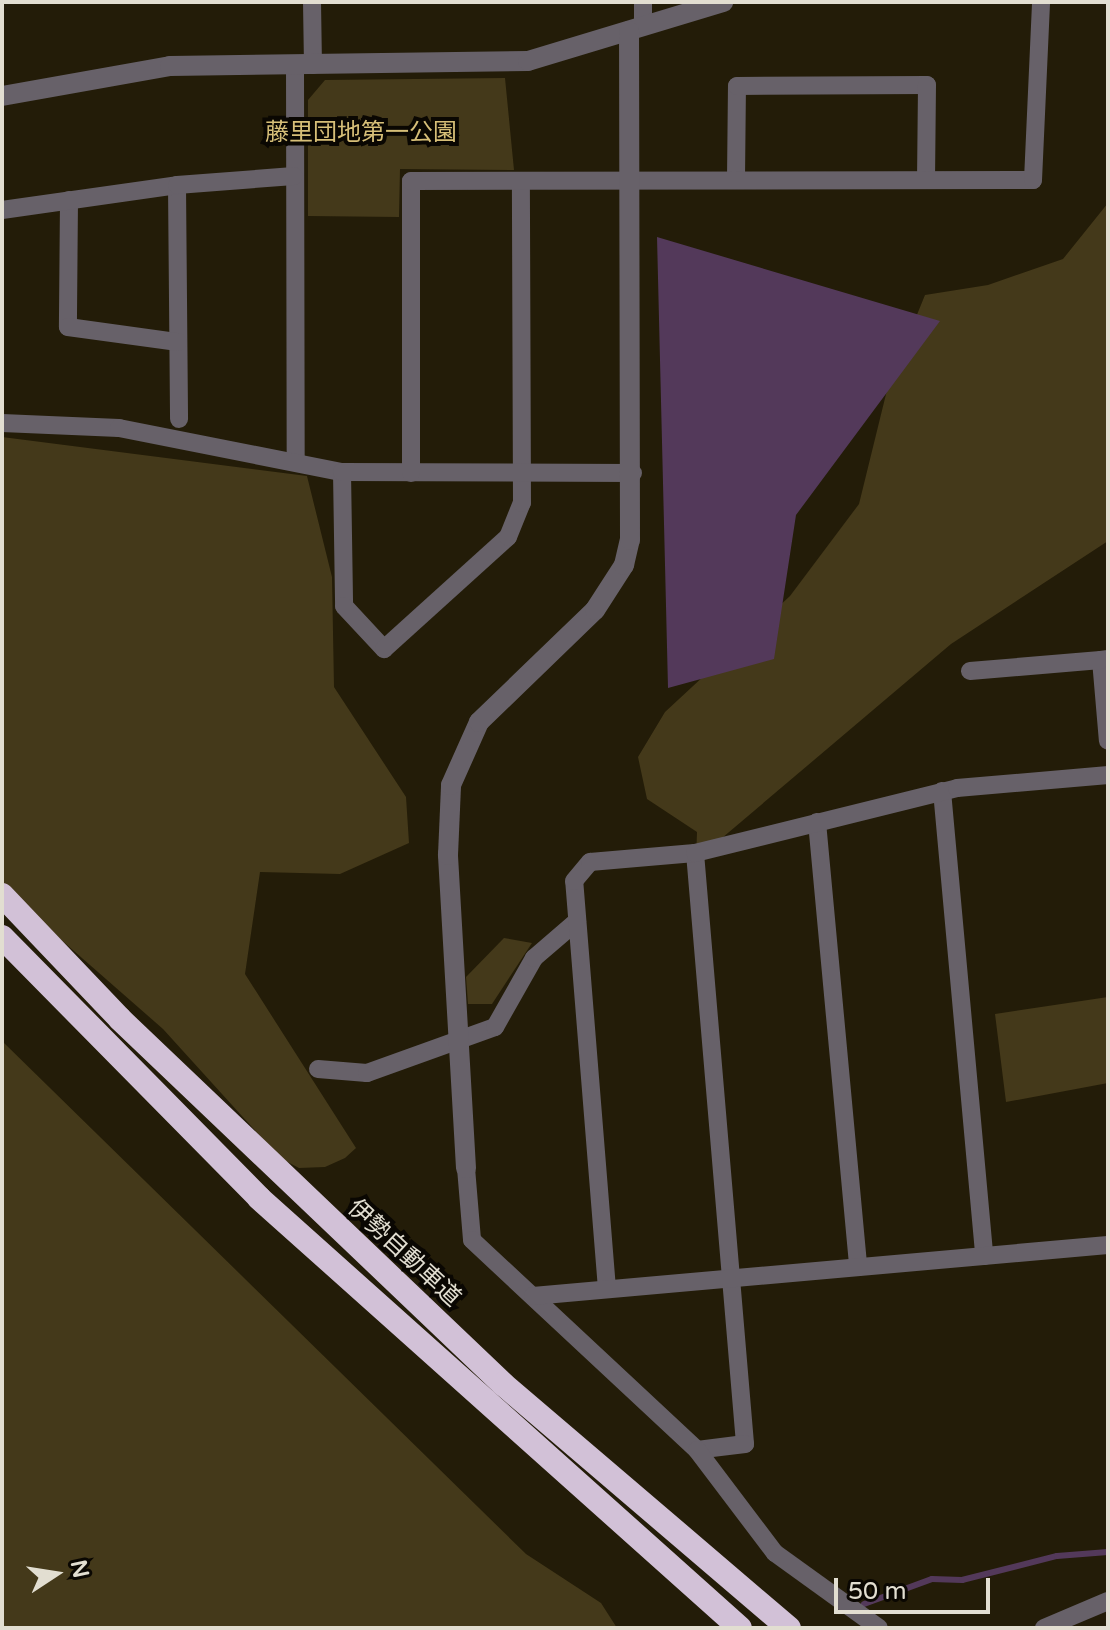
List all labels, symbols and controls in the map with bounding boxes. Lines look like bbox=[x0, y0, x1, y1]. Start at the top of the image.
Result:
park label: 藤里団地第一公園 bbox=[265, 119, 457, 147]
street label: 伊勢自動車道 bbox=[342, 1193, 466, 1313]
north arrow bbox=[16, 1534, 96, 1614]
text: N bbox=[65, 1558, 94, 1580]
scale bar bbox=[838, 1562, 994, 1612]
text: 50 m bbox=[848, 1577, 906, 1606]

